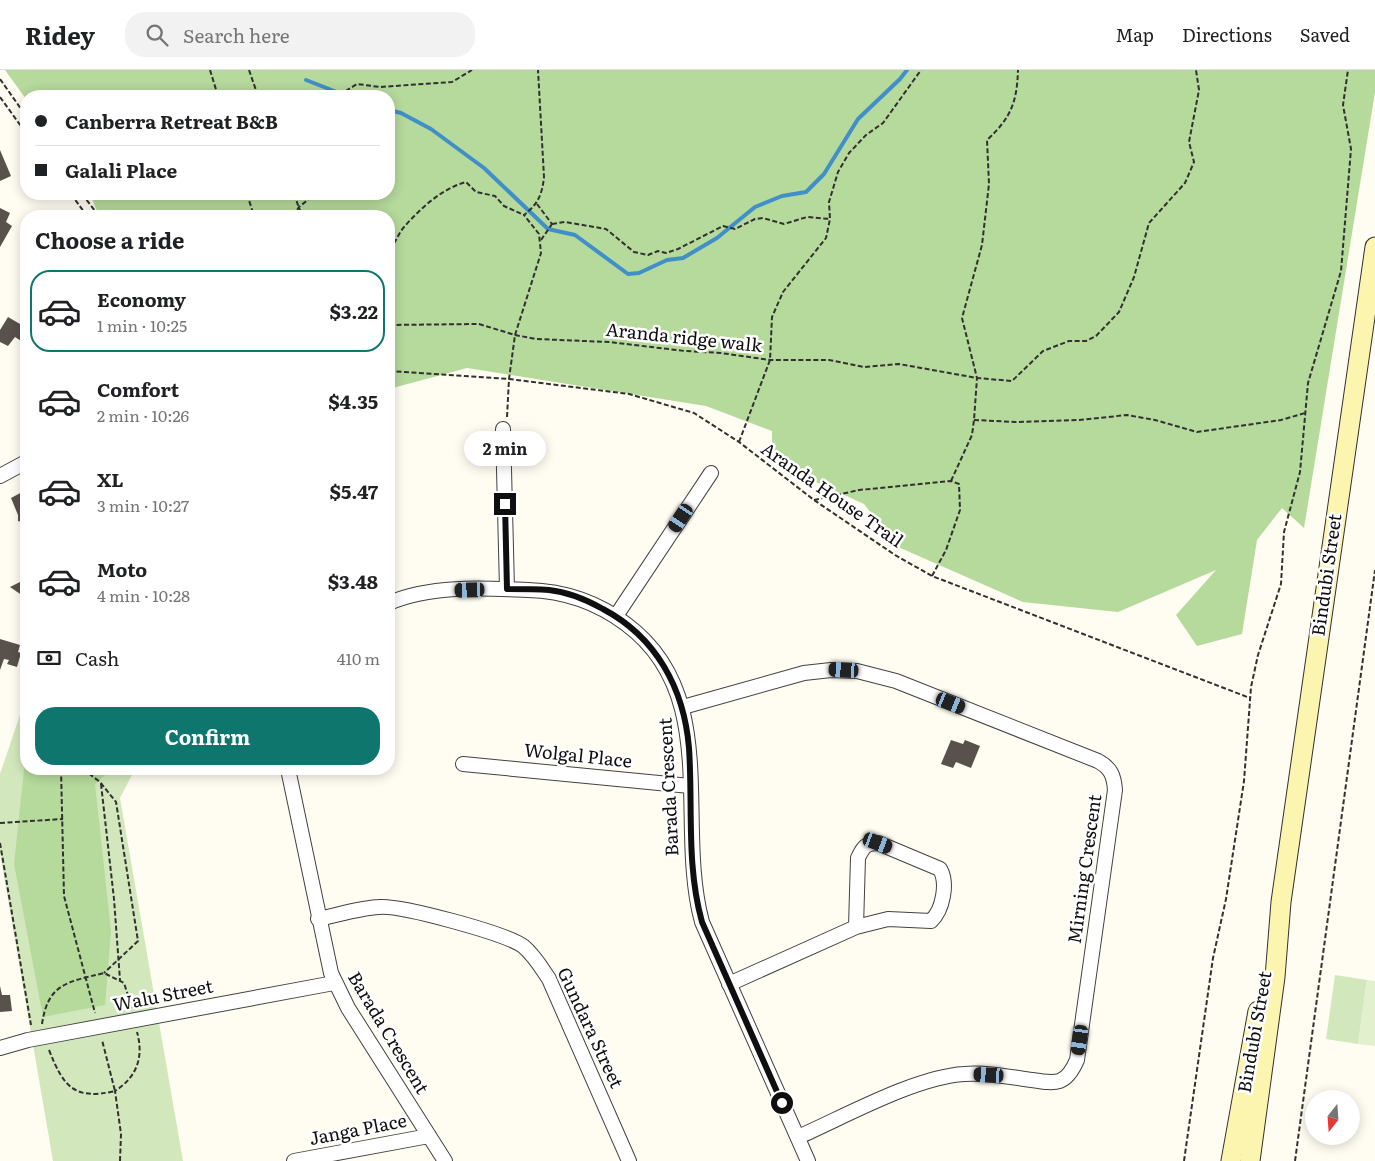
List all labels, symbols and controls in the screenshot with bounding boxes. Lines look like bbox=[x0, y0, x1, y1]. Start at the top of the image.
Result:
search box bbox=[125, 12, 475, 57]
text: Ridey bbox=[25, 17, 95, 52]
icon: search bbox=[143, 21, 171, 49]
text: Search here bbox=[183, 21, 290, 49]
text: Map bbox=[1116, 21, 1154, 48]
text: Directions bbox=[1182, 21, 1272, 48]
text: Saved bbox=[1300, 21, 1350, 48]
text: Canberra Retreat B&B bbox=[65, 107, 278, 135]
text: Galali Place bbox=[65, 156, 177, 184]
text: Choose a ride bbox=[35, 223, 184, 256]
text: Economy bbox=[97, 285, 186, 313]
icon: car bbox=[37, 289, 82, 334]
text: $3.22 bbox=[329, 297, 378, 325]
text: 1 min · 10:25 bbox=[97, 313, 187, 337]
street label: Aranda ridge walk bbox=[605, 315, 765, 358]
text: Comfort bbox=[97, 375, 179, 403]
icon: car bbox=[37, 379, 82, 424]
text: $4.35 bbox=[328, 387, 378, 415]
text: 2 min · 10:26 bbox=[97, 403, 189, 427]
callout: 2 min bbox=[464, 432, 546, 466]
street label: Aranda House Trail bbox=[756, 435, 909, 553]
text: 2 min bbox=[483, 436, 527, 460]
text: XL bbox=[97, 465, 124, 493]
icon: car bbox=[37, 469, 82, 514]
text: $5.47 bbox=[330, 477, 378, 505]
text: 3 min · 10:27 bbox=[97, 493, 189, 517]
route end bbox=[494, 493, 516, 515]
car bbox=[666, 501, 695, 535]
street label: Bindubi Street bbox=[1304, 511, 1348, 638]
text: Moto bbox=[97, 555, 147, 583]
icon: car bbox=[37, 559, 82, 604]
text: $3.48 bbox=[328, 567, 378, 595]
car bbox=[454, 582, 485, 598]
text: 4 min · 10:28 bbox=[97, 583, 190, 607]
icon: cash bbox=[35, 644, 63, 672]
text: Cash bbox=[75, 644, 119, 672]
text: 410 m bbox=[337, 646, 380, 670]
car bbox=[828, 662, 859, 678]
car bbox=[934, 690, 967, 716]
button: Confirm bbox=[35, 707, 380, 765]
street label: Barada Crescent bbox=[650, 716, 685, 857]
street label: Wolgal Place bbox=[523, 735, 633, 774]
street label: Mirning Crescent bbox=[1060, 792, 1107, 945]
car bbox=[861, 831, 894, 855]
street label: Gundara Street bbox=[552, 962, 631, 1093]
street label: Barada Crescent bbox=[342, 966, 437, 1099]
street label: Bindubi Street bbox=[1230, 968, 1278, 1095]
street label: Walu Street bbox=[110, 971, 216, 1017]
car bbox=[1070, 1024, 1089, 1056]
car bbox=[973, 1067, 1004, 1083]
north arrow bbox=[1305, 1090, 1360, 1145]
map controls bbox=[1305, 1090, 1360, 1145]
route start bbox=[771, 1092, 793, 1114]
street label: Janga Place bbox=[307, 1106, 409, 1151]

